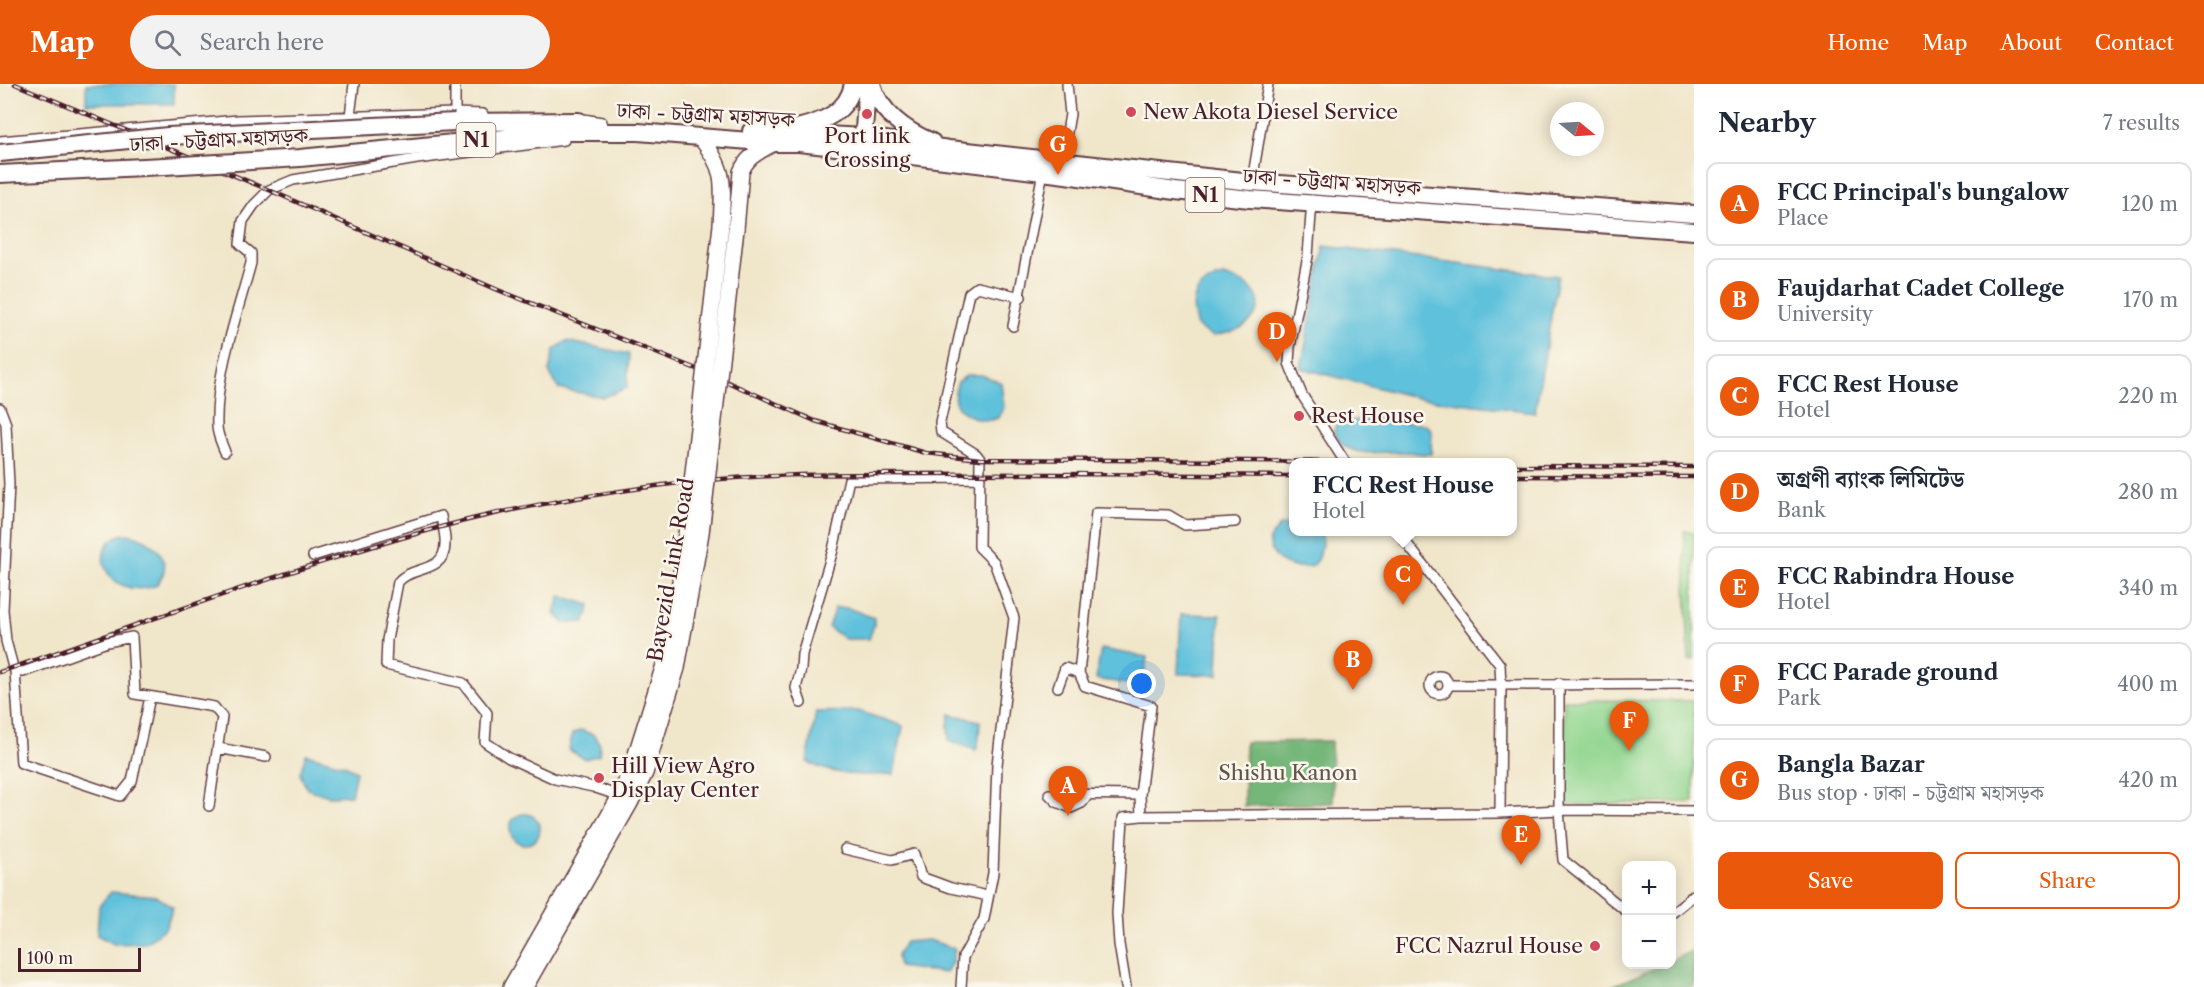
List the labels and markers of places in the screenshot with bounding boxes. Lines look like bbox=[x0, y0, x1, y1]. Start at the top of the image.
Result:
place label: New Akota Diesel Service bbox=[1143, 99, 1398, 124]
marker: New Akota Diesel Service bbox=[1124, 105, 1138, 119]
marker: Port link Crossing bbox=[860, 107, 874, 121]
place label: Port link Crossing bbox=[824, 123, 911, 172]
pin: G bbox=[1038, 126, 1078, 175]
pin: D bbox=[1258, 312, 1296, 362]
place label: Rest House bbox=[1311, 403, 1424, 428]
marker: Rest House bbox=[1292, 409, 1306, 423]
pin: C bbox=[1384, 556, 1422, 605]
pin: B bbox=[1334, 640, 1372, 690]
pin: F bbox=[1610, 702, 1648, 751]
place label: Hill View Agro Display Center bbox=[611, 753, 759, 802]
pin: A bbox=[1048, 766, 1088, 816]
marker: Hill View Agro Display Center bbox=[592, 771, 606, 785]
pin: E bbox=[1502, 816, 1540, 865]
place label: FCC Nazrul House bbox=[1395, 933, 1583, 958]
marker: FCC Nazrul House bbox=[1588, 939, 1602, 953]

